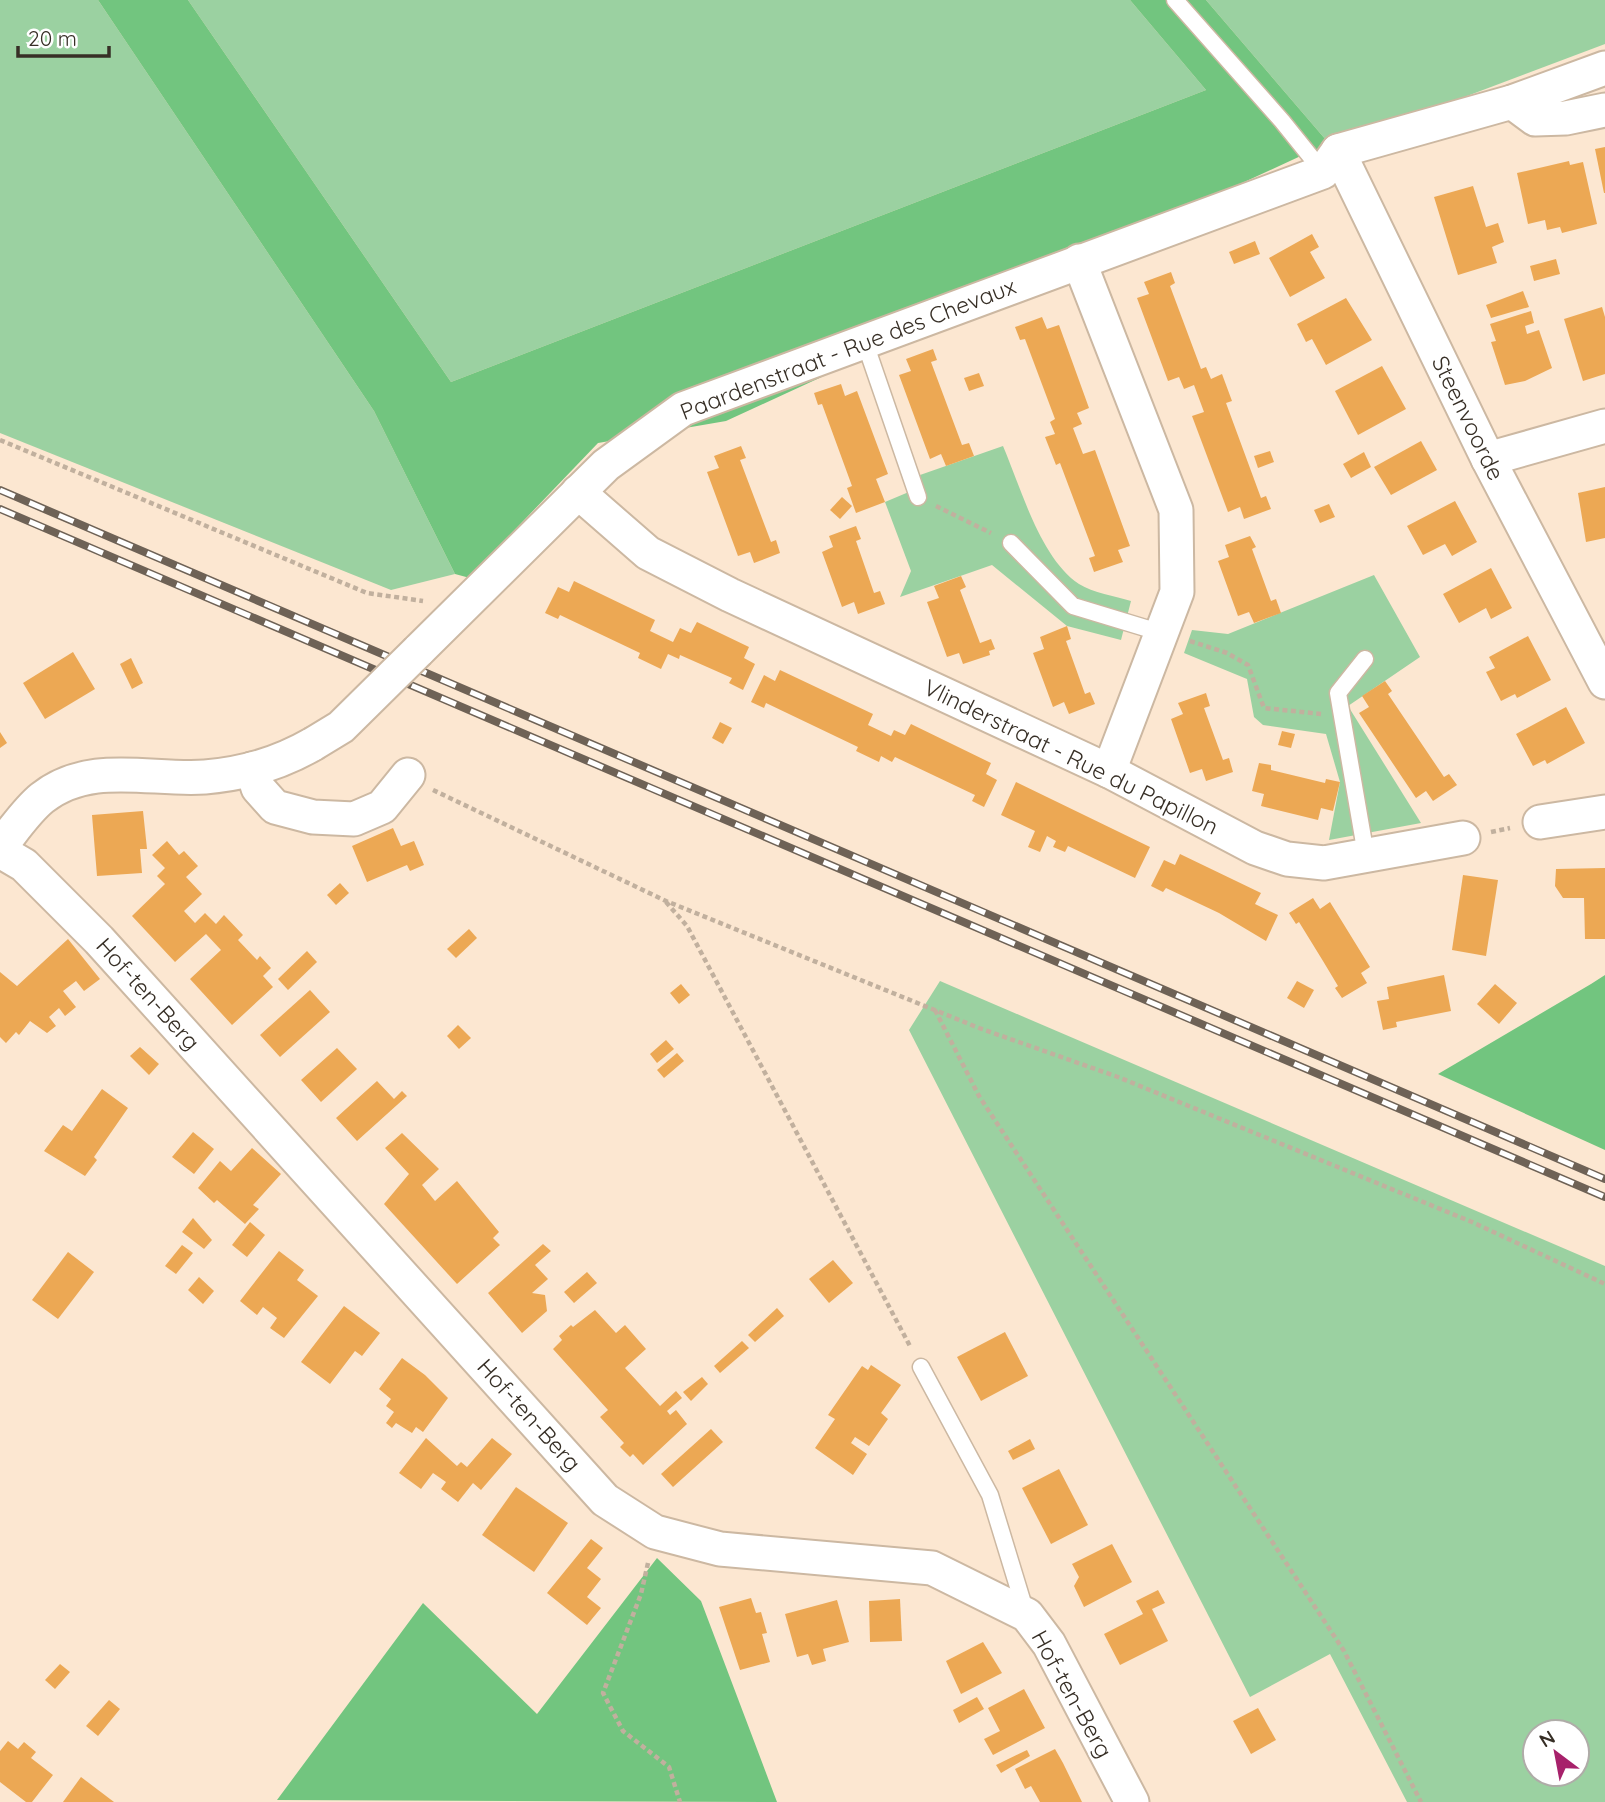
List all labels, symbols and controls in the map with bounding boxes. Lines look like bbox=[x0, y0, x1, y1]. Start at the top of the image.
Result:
scale bar bbox=[18, 14, 108, 58]
text: 20 m bbox=[28, 25, 77, 51]
street label: Paardenstraat - Rue des Chevaux bbox=[676, 271, 1020, 426]
street label: Steenvoorde bbox=[1426, 351, 1511, 485]
street label: Vlinderstraat - Rue du Papillon bbox=[919, 672, 1223, 841]
street label: Hof-ten-Berg bbox=[90, 931, 206, 1056]
street label: Hof-ten-Berg bbox=[471, 1352, 587, 1477]
street label: Hof-ten-Berg bbox=[1025, 1625, 1119, 1763]
north arrow bbox=[1521, 1718, 1591, 1788]
text: N bbox=[1535, 1725, 1559, 1752]

